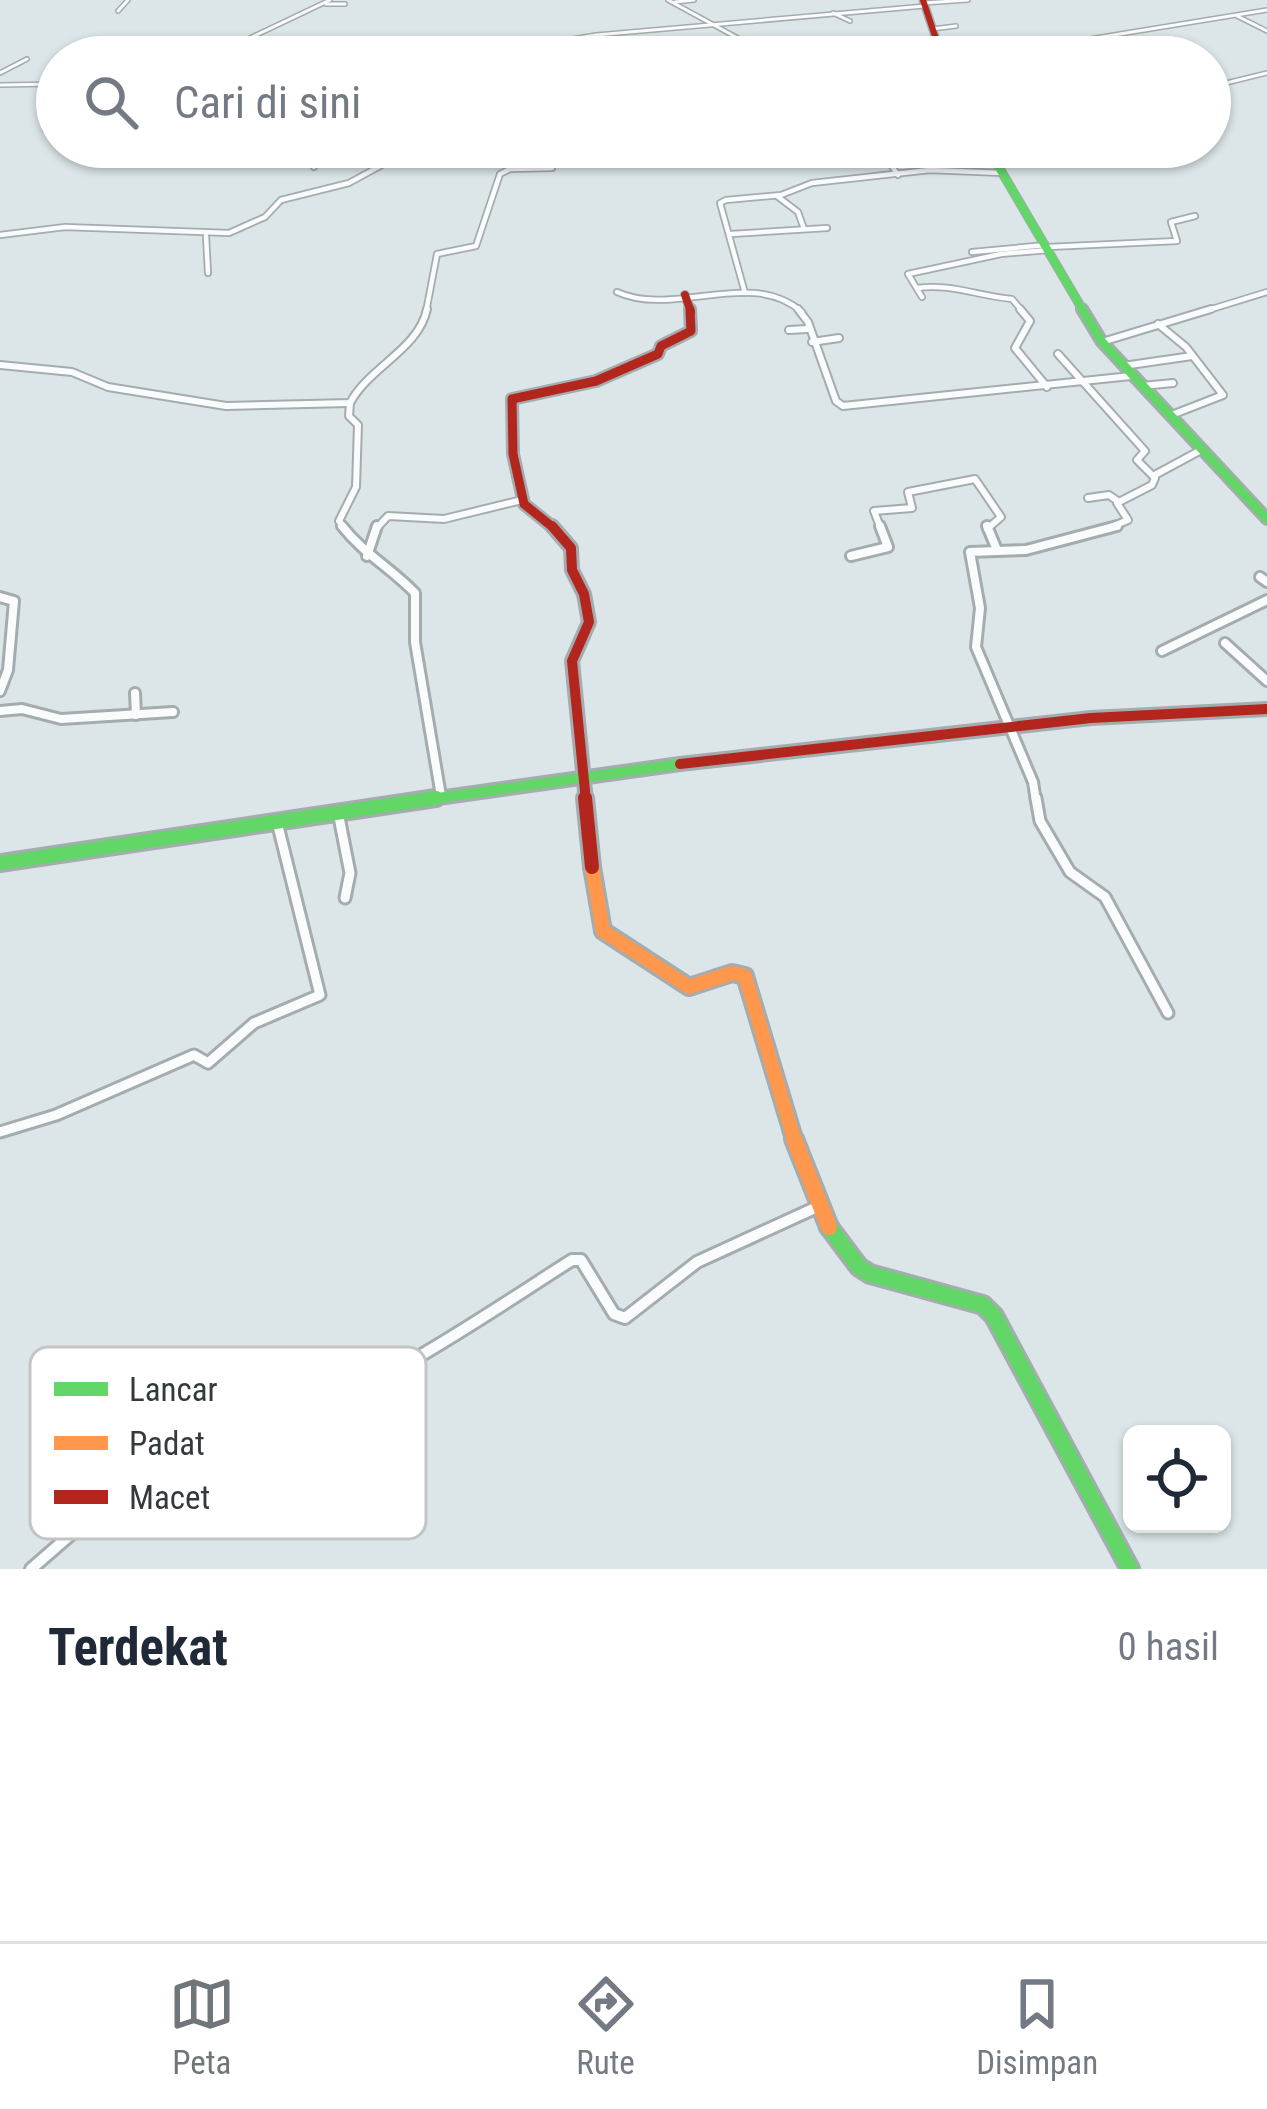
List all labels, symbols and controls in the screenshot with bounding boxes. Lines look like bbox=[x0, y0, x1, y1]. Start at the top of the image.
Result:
search box bbox=[36, 36, 1231, 168]
icon: search bbox=[78, 69, 144, 135]
text: Cari di sini bbox=[174, 76, 361, 129]
legend bbox=[30, 1347, 426, 1539]
text: Lancar bbox=[129, 1370, 218, 1409]
text: Padat bbox=[129, 1424, 205, 1463]
map controls bbox=[1123, 1425, 1231, 1533]
button: locate bbox=[1123, 1425, 1231, 1533]
text: Macet bbox=[129, 1478, 210, 1517]
text: Terdekat bbox=[48, 1618, 228, 1677]
text: 0 hasil bbox=[1118, 1624, 1219, 1670]
tab: Peta bbox=[169, 1971, 235, 2082]
tab: Rute bbox=[573, 1971, 639, 2082]
tab: Disimpan bbox=[976, 1971, 1098, 2082]

